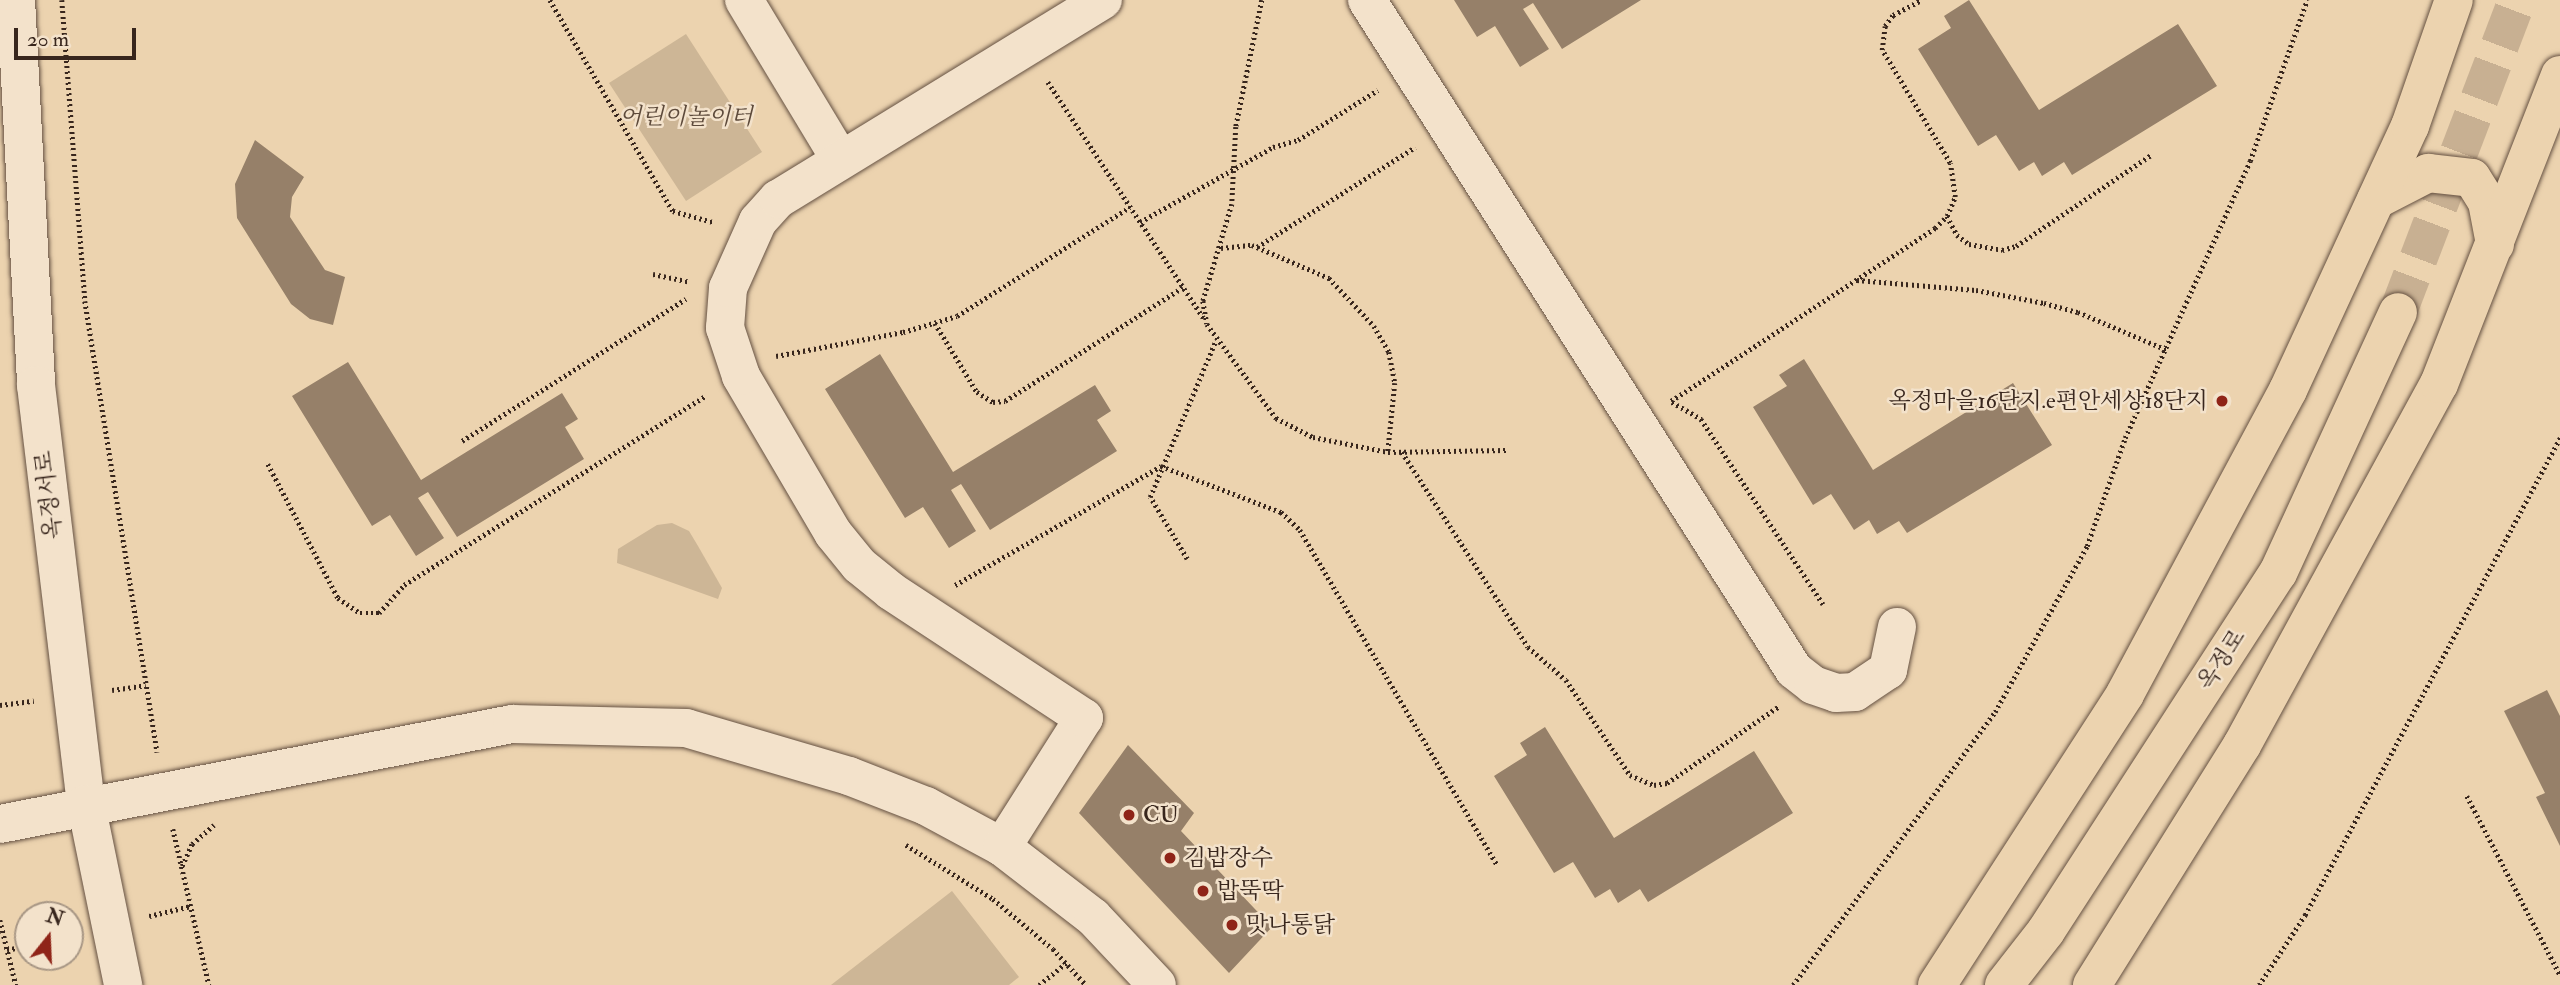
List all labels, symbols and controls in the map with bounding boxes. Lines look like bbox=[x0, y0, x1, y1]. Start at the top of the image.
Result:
scale bar bbox=[18, 14, 140, 58]
text: 20 m bbox=[27, 26, 69, 53]
park label: 어린이놀이터 bbox=[619, 103, 753, 131]
place label: 옥정마을16단지.e편안세상18단지 bbox=[1889, 387, 2208, 415]
marker: 옥정마을16단지.e편안세상18단지 bbox=[2214, 393, 2230, 409]
street label: 옥정서로 bbox=[30, 449, 68, 541]
street label: 옥정로 bbox=[2192, 625, 2252, 695]
place label: CU bbox=[1143, 801, 1179, 829]
marker: CU bbox=[1121, 807, 1137, 823]
place label: 김밥장수 bbox=[1184, 844, 1273, 872]
marker: 김밥장수 bbox=[1162, 850, 1178, 866]
place label: 밥뚝딱 bbox=[1217, 877, 1284, 905]
marker: 밥뚝딱 bbox=[1195, 883, 1211, 899]
north arrow bbox=[14, 901, 84, 971]
text: N bbox=[43, 904, 67, 932]
place label: 맛나통닭 bbox=[1246, 911, 1335, 939]
marker: 맛나통닭 bbox=[1224, 917, 1240, 933]

